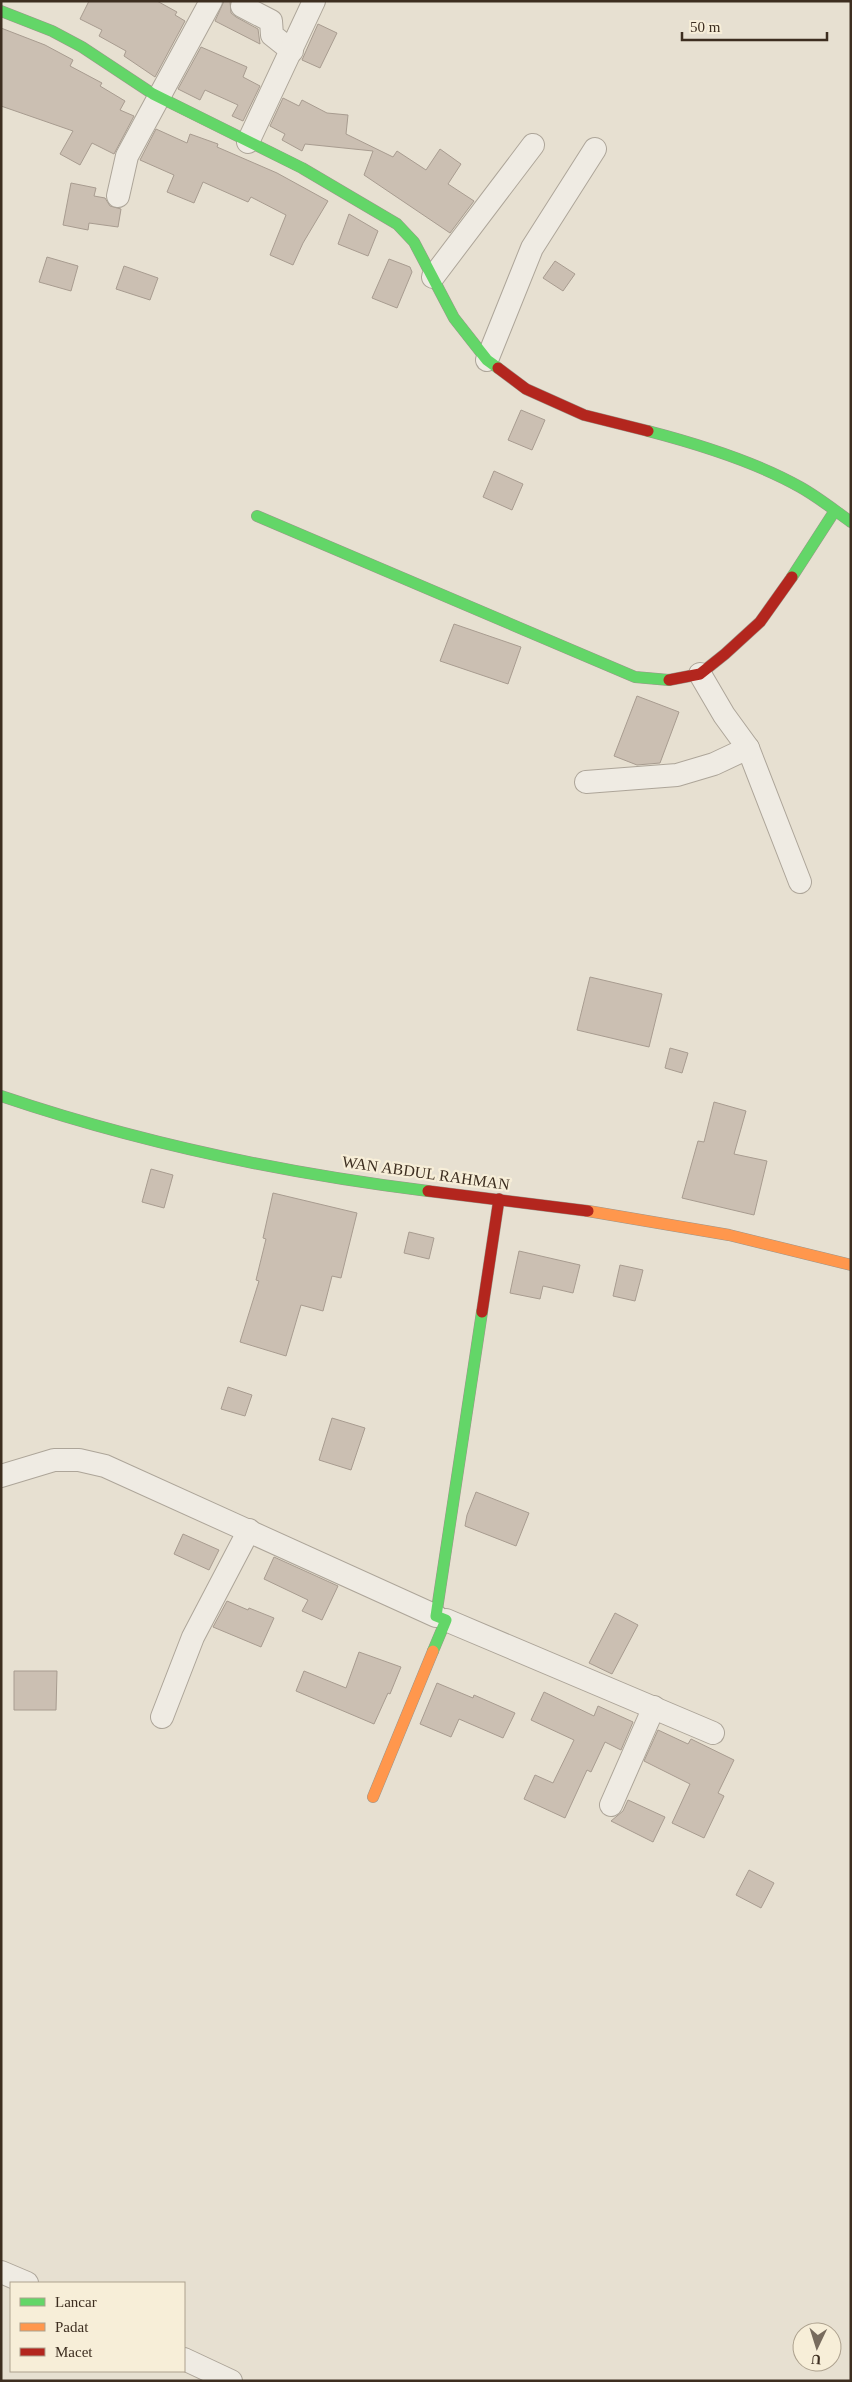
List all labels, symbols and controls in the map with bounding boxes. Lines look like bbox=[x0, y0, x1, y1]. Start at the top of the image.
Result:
scale bar bbox=[682, 10, 827, 42]
text: 50 m bbox=[690, 19, 721, 35]
street label: WAN ABDUL RAHMAN bbox=[341, 1153, 511, 1193]
legend bbox=[10, 2282, 185, 2372]
text: Lancar bbox=[55, 2294, 97, 2310]
text: Padat bbox=[55, 2319, 89, 2335]
north arrow bbox=[792, 2322, 842, 2372]
text: Macet bbox=[55, 2344, 93, 2360]
text: U bbox=[811, 2352, 822, 2367]

